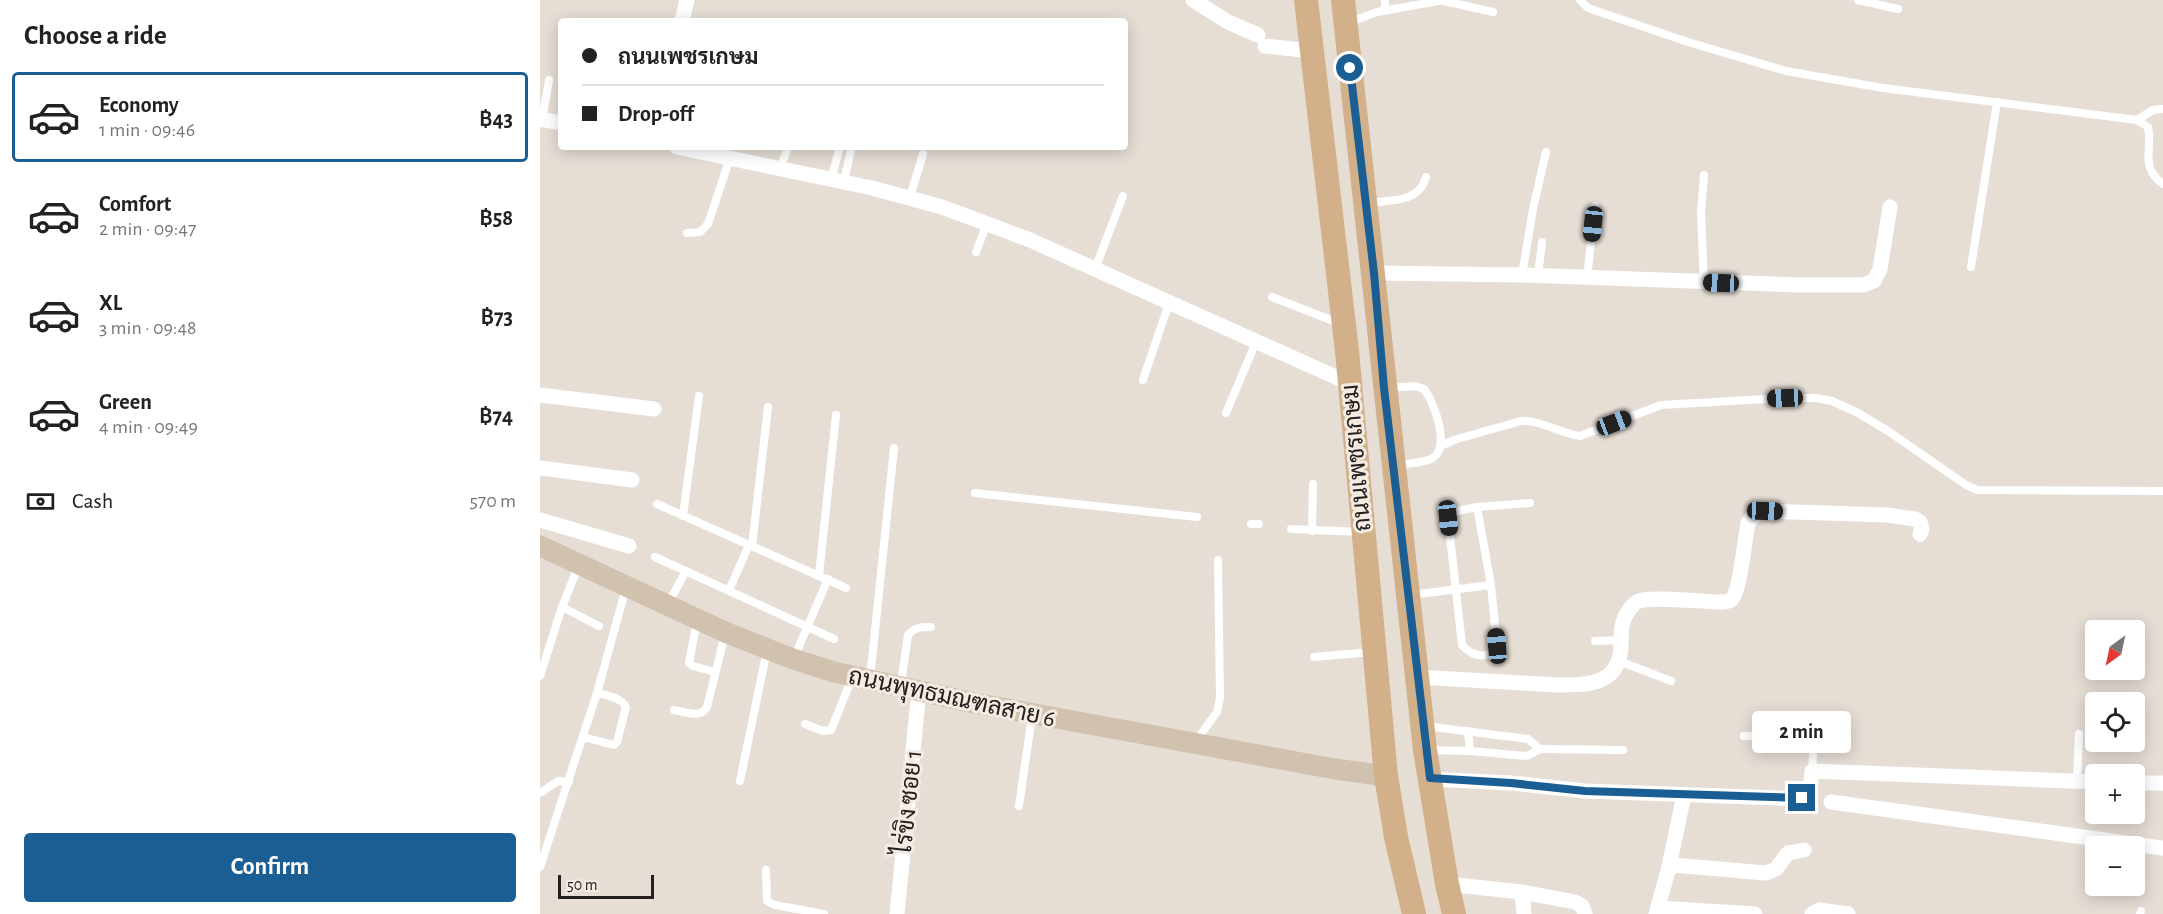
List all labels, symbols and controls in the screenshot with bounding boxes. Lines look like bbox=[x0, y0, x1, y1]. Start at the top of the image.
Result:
text: Choose a ride bbox=[24, 22, 167, 49]
text: ถนนเพชรเกษม bbox=[618, 46, 758, 68]
route start bbox=[1336, 54, 1363, 81]
icon: car bbox=[27, 90, 81, 144]
text: Economy bbox=[99, 94, 179, 116]
text: Drop-off bbox=[618, 103, 694, 125]
text: ฿43 bbox=[479, 108, 513, 130]
text: 1 min · 09:46 bbox=[99, 120, 195, 140]
icon: car bbox=[27, 189, 81, 243]
text: Comfort bbox=[99, 193, 171, 215]
car bbox=[1582, 205, 1604, 243]
text: ฿58 bbox=[479, 207, 513, 229]
text: 2 min · 09:47 bbox=[99, 219, 196, 239]
car bbox=[1703, 273, 1739, 293]
icon: car bbox=[27, 288, 81, 342]
text: XL bbox=[99, 292, 122, 314]
text: ฿73 bbox=[481, 306, 513, 328]
text: 3 min · 09:48 bbox=[99, 318, 197, 338]
street label: ถนนเพชรเกษม bbox=[1339, 383, 1375, 533]
icon: car bbox=[27, 387, 81, 441]
car bbox=[1767, 388, 1803, 408]
text: Green bbox=[99, 391, 152, 413]
text: ฿74 bbox=[479, 405, 513, 427]
car bbox=[1594, 408, 1634, 438]
text: 4 min · 09:49 bbox=[99, 417, 198, 437]
icon: cash bbox=[24, 485, 57, 518]
text: Cash bbox=[72, 490, 113, 512]
text: 570 m bbox=[469, 491, 516, 511]
car bbox=[1437, 499, 1459, 537]
car bbox=[1747, 501, 1783, 521]
north arrow bbox=[2085, 620, 2145, 680]
map controls bbox=[2085, 620, 2145, 896]
car bbox=[1486, 627, 1508, 665]
street label: ถนนพุทธมณฑลสาย 6 bbox=[846, 664, 1057, 735]
button: locate bbox=[2085, 692, 2145, 752]
callout: 2 min bbox=[1752, 711, 1852, 753]
text: 2 min bbox=[1779, 722, 1824, 742]
street label: ไร่ขิง ซอย 1 bbox=[886, 748, 926, 858]
button: + bbox=[2085, 764, 2145, 824]
route end bbox=[1788, 784, 1815, 811]
button: Confirm bbox=[24, 833, 516, 902]
button: − bbox=[2085, 836, 2145, 896]
scale bar bbox=[558, 872, 654, 900]
text: 50 m bbox=[567, 877, 598, 893]

